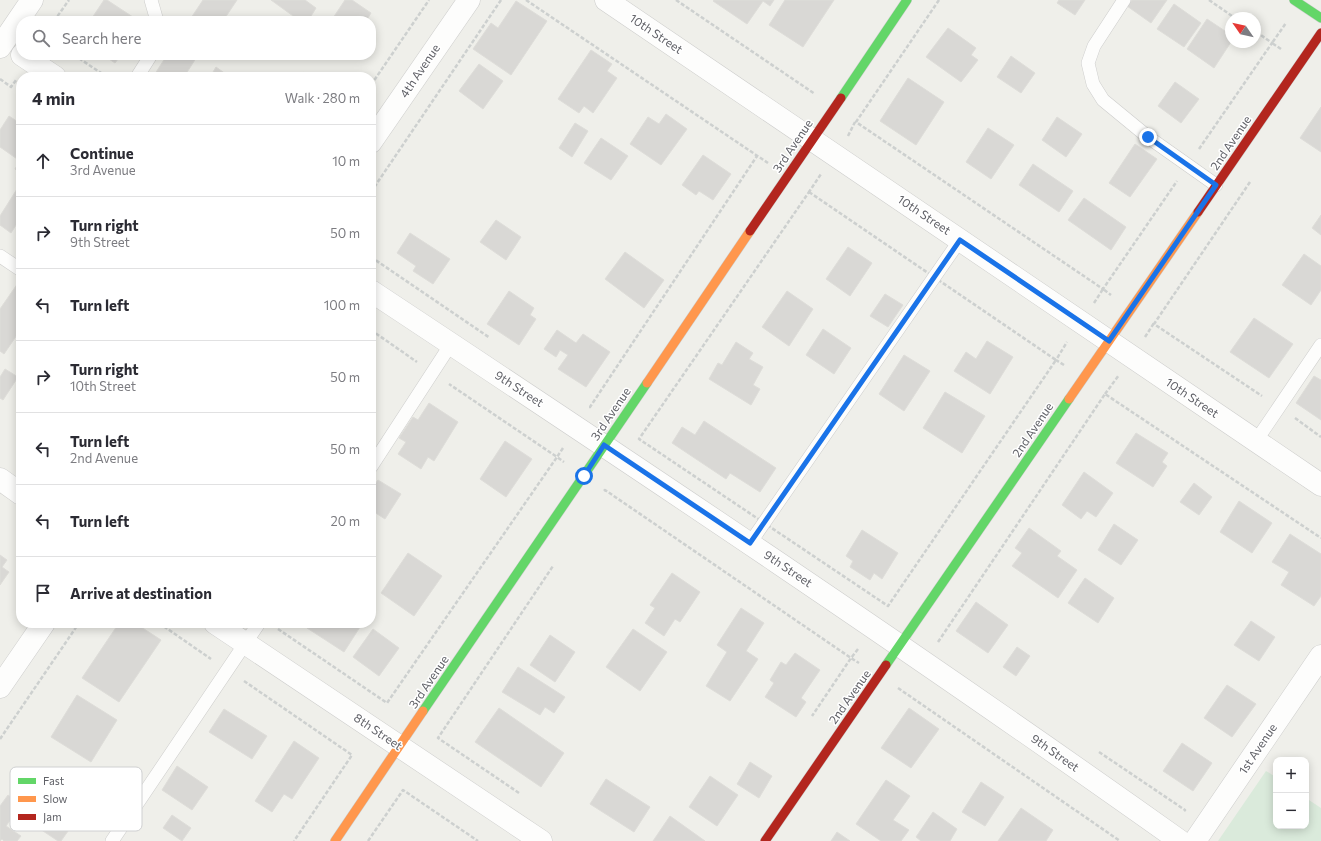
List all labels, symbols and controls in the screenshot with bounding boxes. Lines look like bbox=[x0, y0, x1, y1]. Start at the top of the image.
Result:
street label: 10th Street bbox=[627, 10, 686, 56]
north arrow bbox=[1225, 12, 1261, 48]
search box bbox=[16, 16, 376, 60]
icon: search bbox=[30, 27, 52, 49]
text: Search here bbox=[62, 29, 141, 47]
street label: 4th Avenue bbox=[396, 41, 442, 100]
text: 4 min bbox=[32, 88, 75, 109]
text: Walk · 280 m bbox=[285, 90, 360, 106]
street label: 2nd Avenue bbox=[1207, 113, 1254, 172]
street label: 3rd Avenue bbox=[769, 116, 815, 175]
route end bbox=[1139, 128, 1157, 146]
text: Continue bbox=[70, 144, 134, 162]
icon: ahead bbox=[32, 150, 54, 172]
text: 10 m bbox=[332, 153, 360, 169]
text: 3rd Avenue bbox=[70, 162, 136, 178]
street label: 10th Street bbox=[895, 191, 954, 237]
text: Turn right bbox=[70, 216, 139, 234]
icon: right bbox=[32, 222, 54, 244]
text: 50 m bbox=[330, 225, 360, 241]
text: 9th Street bbox=[70, 234, 130, 250]
icon: left bbox=[32, 294, 54, 316]
text: Turn left bbox=[70, 296, 129, 314]
text: 100 m bbox=[324, 297, 360, 313]
text: Turn right bbox=[70, 360, 139, 378]
icon: right bbox=[32, 366, 54, 388]
street label: 9th Street bbox=[493, 367, 547, 409]
text: 50 m bbox=[330, 369, 360, 385]
street label: 10th Street bbox=[1163, 374, 1222, 420]
text: 10th Street bbox=[70, 378, 136, 394]
street label: 3rd Avenue bbox=[587, 384, 633, 443]
street label: 2nd Avenue bbox=[1009, 400, 1056, 459]
text: Turn left bbox=[70, 432, 129, 450]
icon: left bbox=[32, 438, 54, 460]
text: 50 m bbox=[330, 441, 360, 457]
text: 2nd Avenue bbox=[70, 450, 138, 466]
route start bbox=[575, 467, 593, 485]
icon: left bbox=[32, 510, 54, 532]
text: Turn left bbox=[70, 512, 129, 530]
text: 20 m bbox=[331, 513, 360, 529]
street label: 9th Street bbox=[762, 547, 815, 589]
icon: arrive bbox=[32, 582, 54, 604]
text: Arrive at destination bbox=[70, 584, 212, 602]
street label: 3rd Avenue bbox=[405, 652, 451, 711]
street label: 2nd Avenue bbox=[825, 667, 873, 726]
street label: 8th Street bbox=[352, 710, 405, 752]
street label: 1st Avenue bbox=[1235, 721, 1279, 776]
street label: 9th Street bbox=[1029, 731, 1082, 774]
map controls bbox=[1273, 757, 1309, 829]
button: + bbox=[1273, 757, 1309, 793]
legend bbox=[10, 767, 142, 831]
text: Fast bbox=[43, 774, 65, 787]
text: Slow bbox=[43, 792, 68, 805]
button: − bbox=[1273, 793, 1309, 829]
text: Jam bbox=[43, 810, 62, 824]

